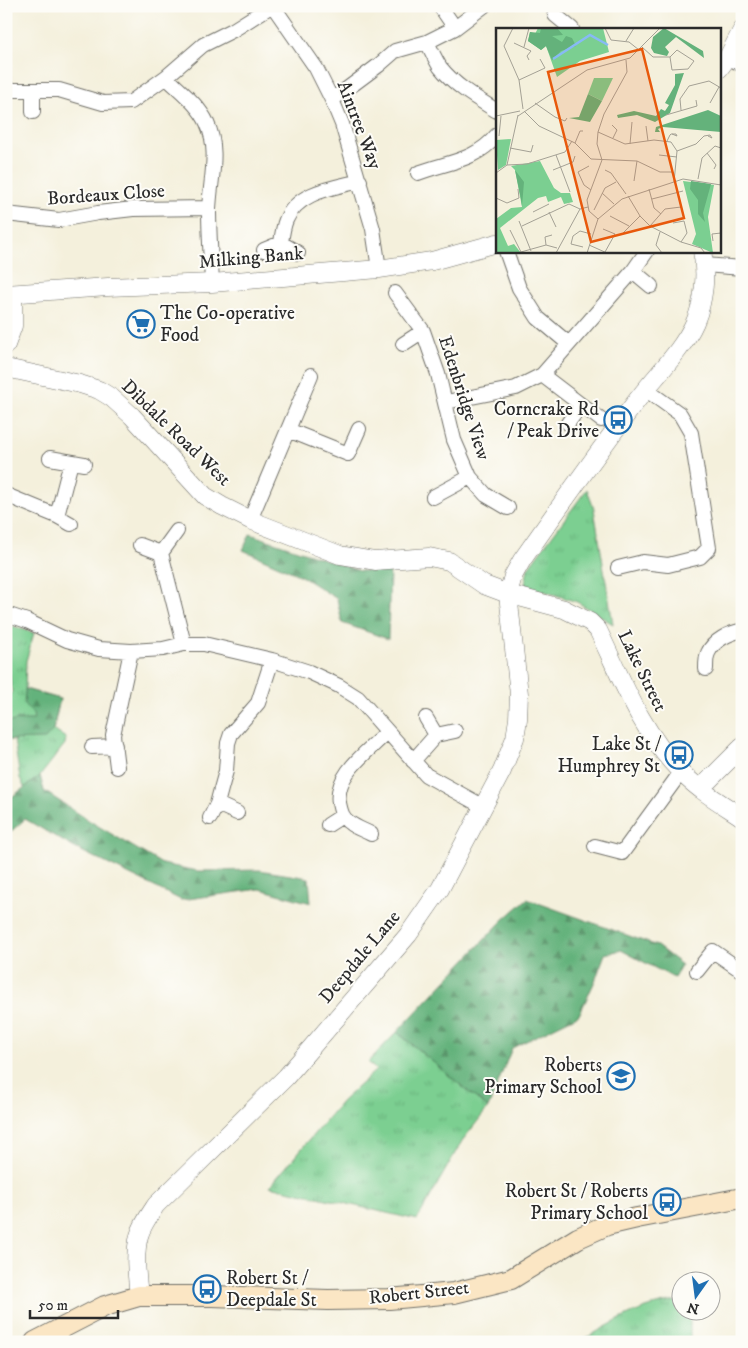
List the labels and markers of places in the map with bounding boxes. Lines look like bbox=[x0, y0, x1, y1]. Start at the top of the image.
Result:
place label: The Co-operative Food bbox=[160, 302, 295, 347]
supermarket icon: The Co-operative Food bbox=[126, 309, 156, 339]
place label: Corncrake Rd / Peak Drive bbox=[494, 398, 600, 443]
bus stop icon: Corncrake Rd / Peak Drive bbox=[603, 405, 633, 435]
place label: Lake St / Humphrey St bbox=[557, 733, 662, 778]
bus stop icon: Lake St / Humphrey St bbox=[664, 740, 694, 770]
place label: Roberts Primary School bbox=[484, 1054, 602, 1099]
school or university icon: Roberts Primary School bbox=[606, 1061, 636, 1091]
place label: Robert St / Roberts Primary School bbox=[505, 1180, 648, 1225]
bus stop icon: Robert St / Roberts Primary School bbox=[652, 1187, 682, 1217]
place label: Robert St / Deepdale St bbox=[226, 1267, 317, 1312]
bus stop icon: Robert St / Deepdale St bbox=[192, 1274, 222, 1304]

